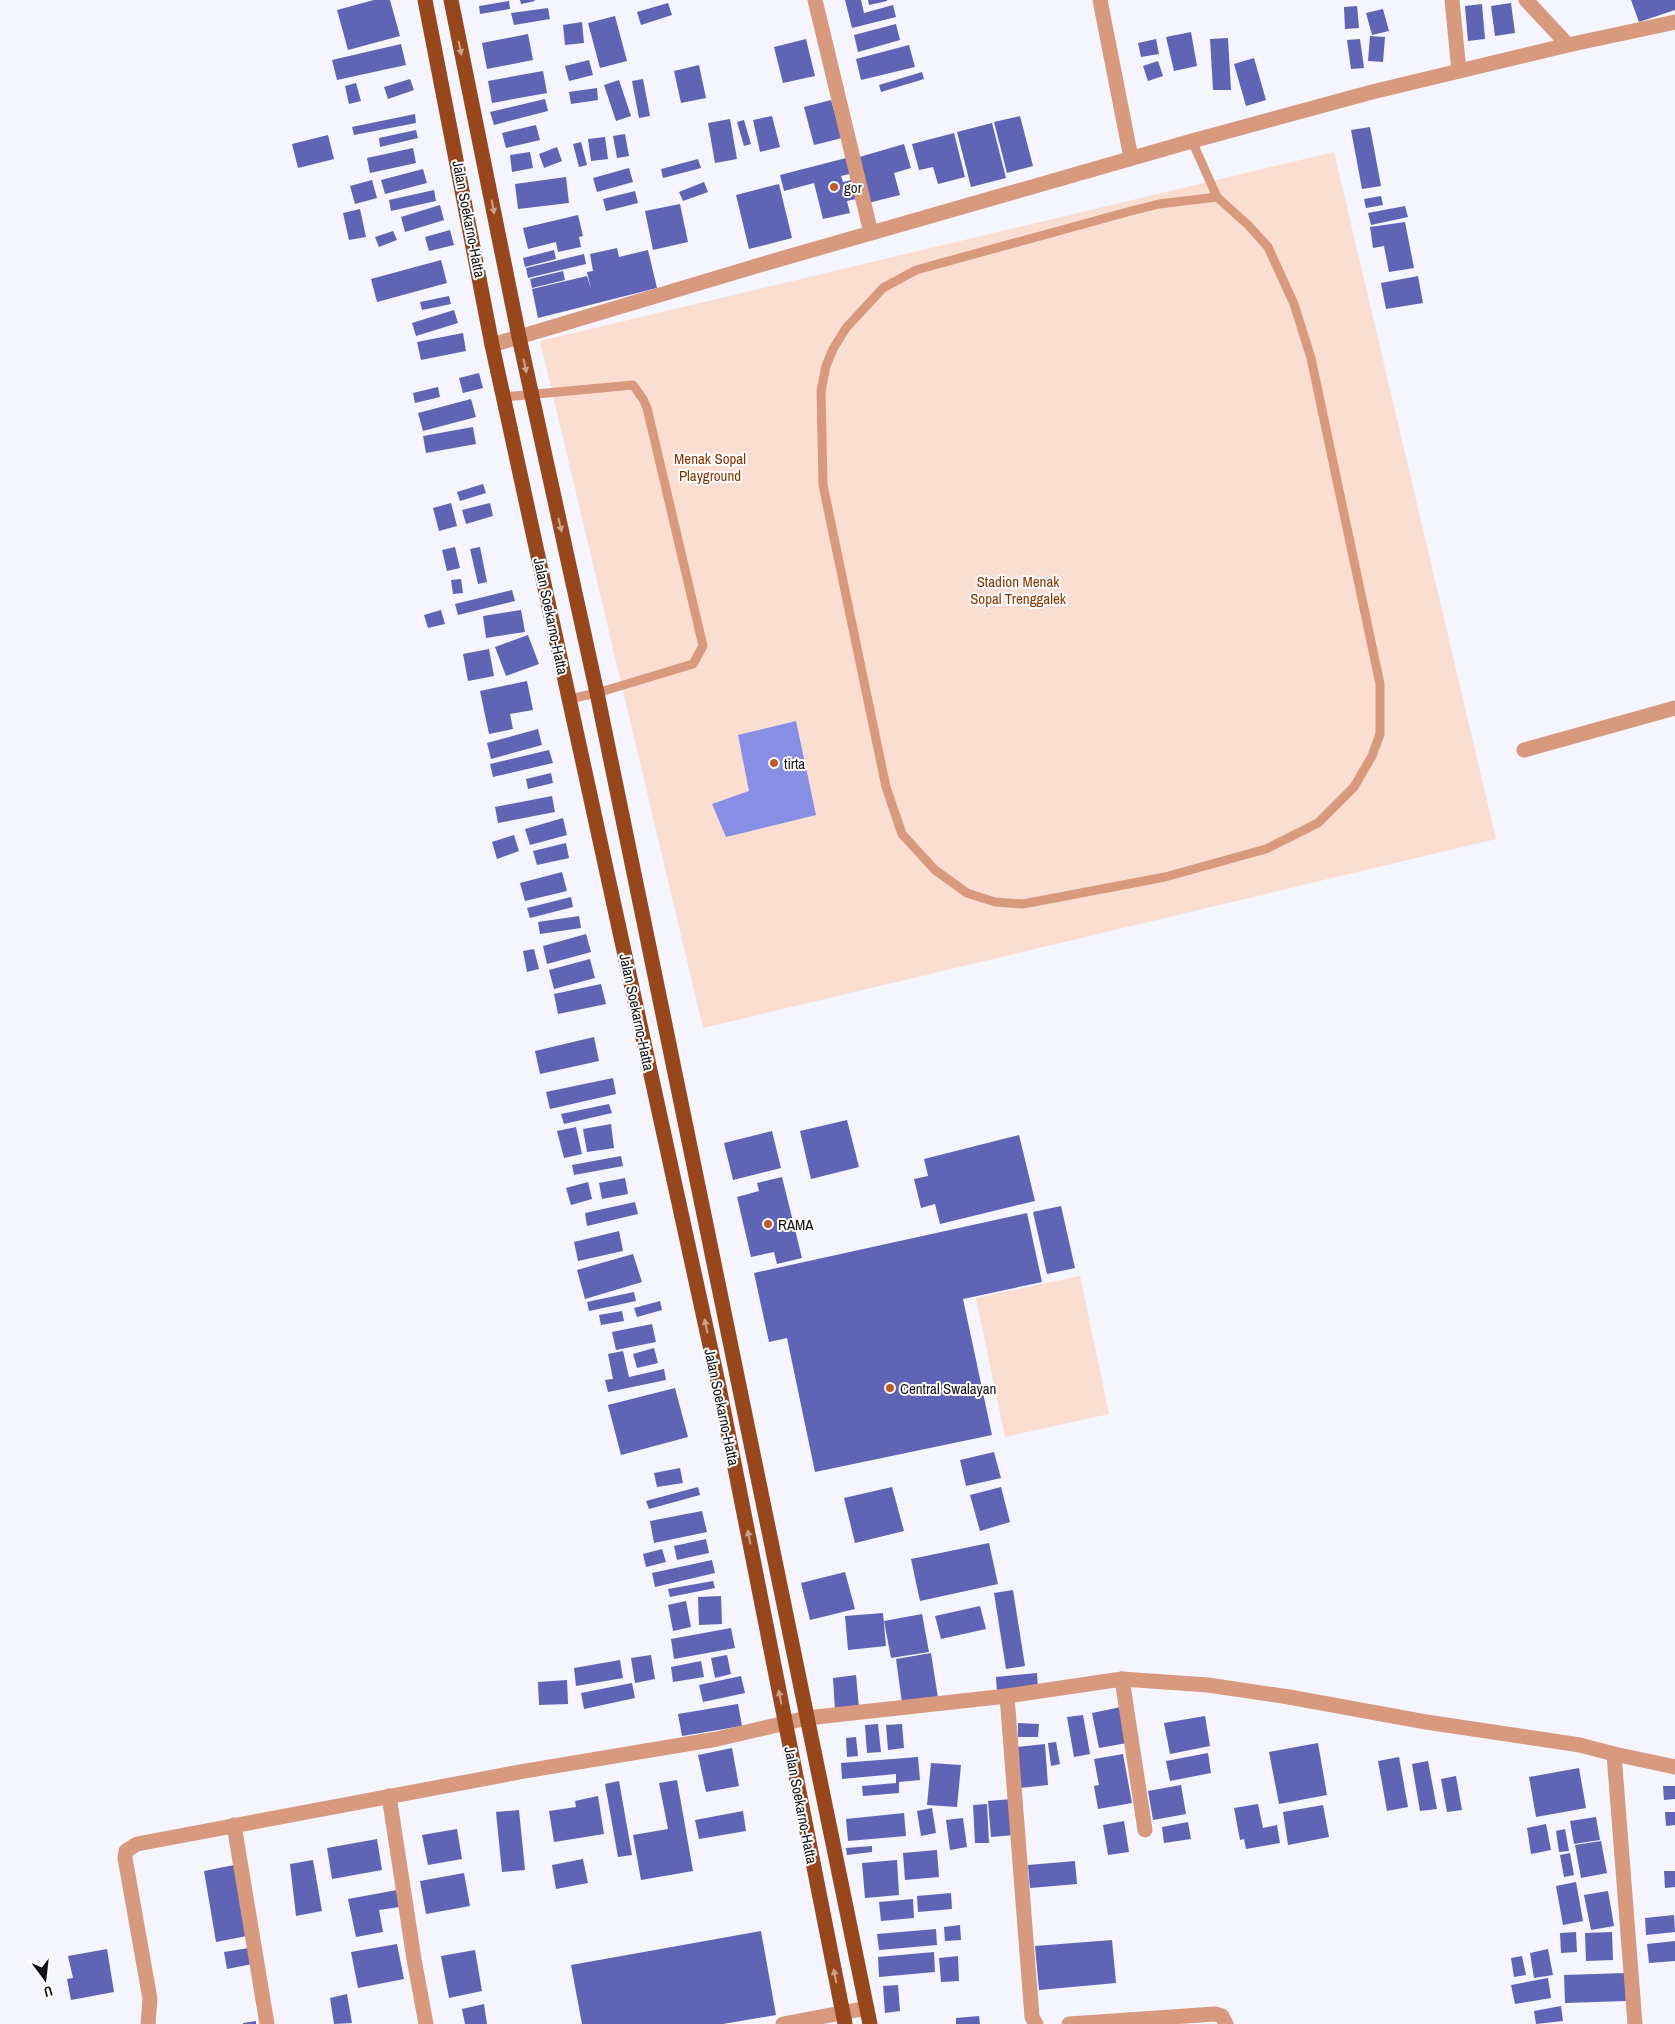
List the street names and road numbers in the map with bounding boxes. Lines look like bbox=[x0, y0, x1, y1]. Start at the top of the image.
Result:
street label: Jalan Soekarno-Hatta bbox=[447, 159, 491, 280]
street label: Jalan Soekarno-Hatta bbox=[528, 556, 574, 677]
street label: Jalan Soekarno-Hatta bbox=[614, 952, 660, 1073]
street label: Jalan Soekarno-Hatta bbox=[699, 1347, 745, 1468]
street label: Jalan Soekarno-Hatta bbox=[779, 1745, 823, 1866]

